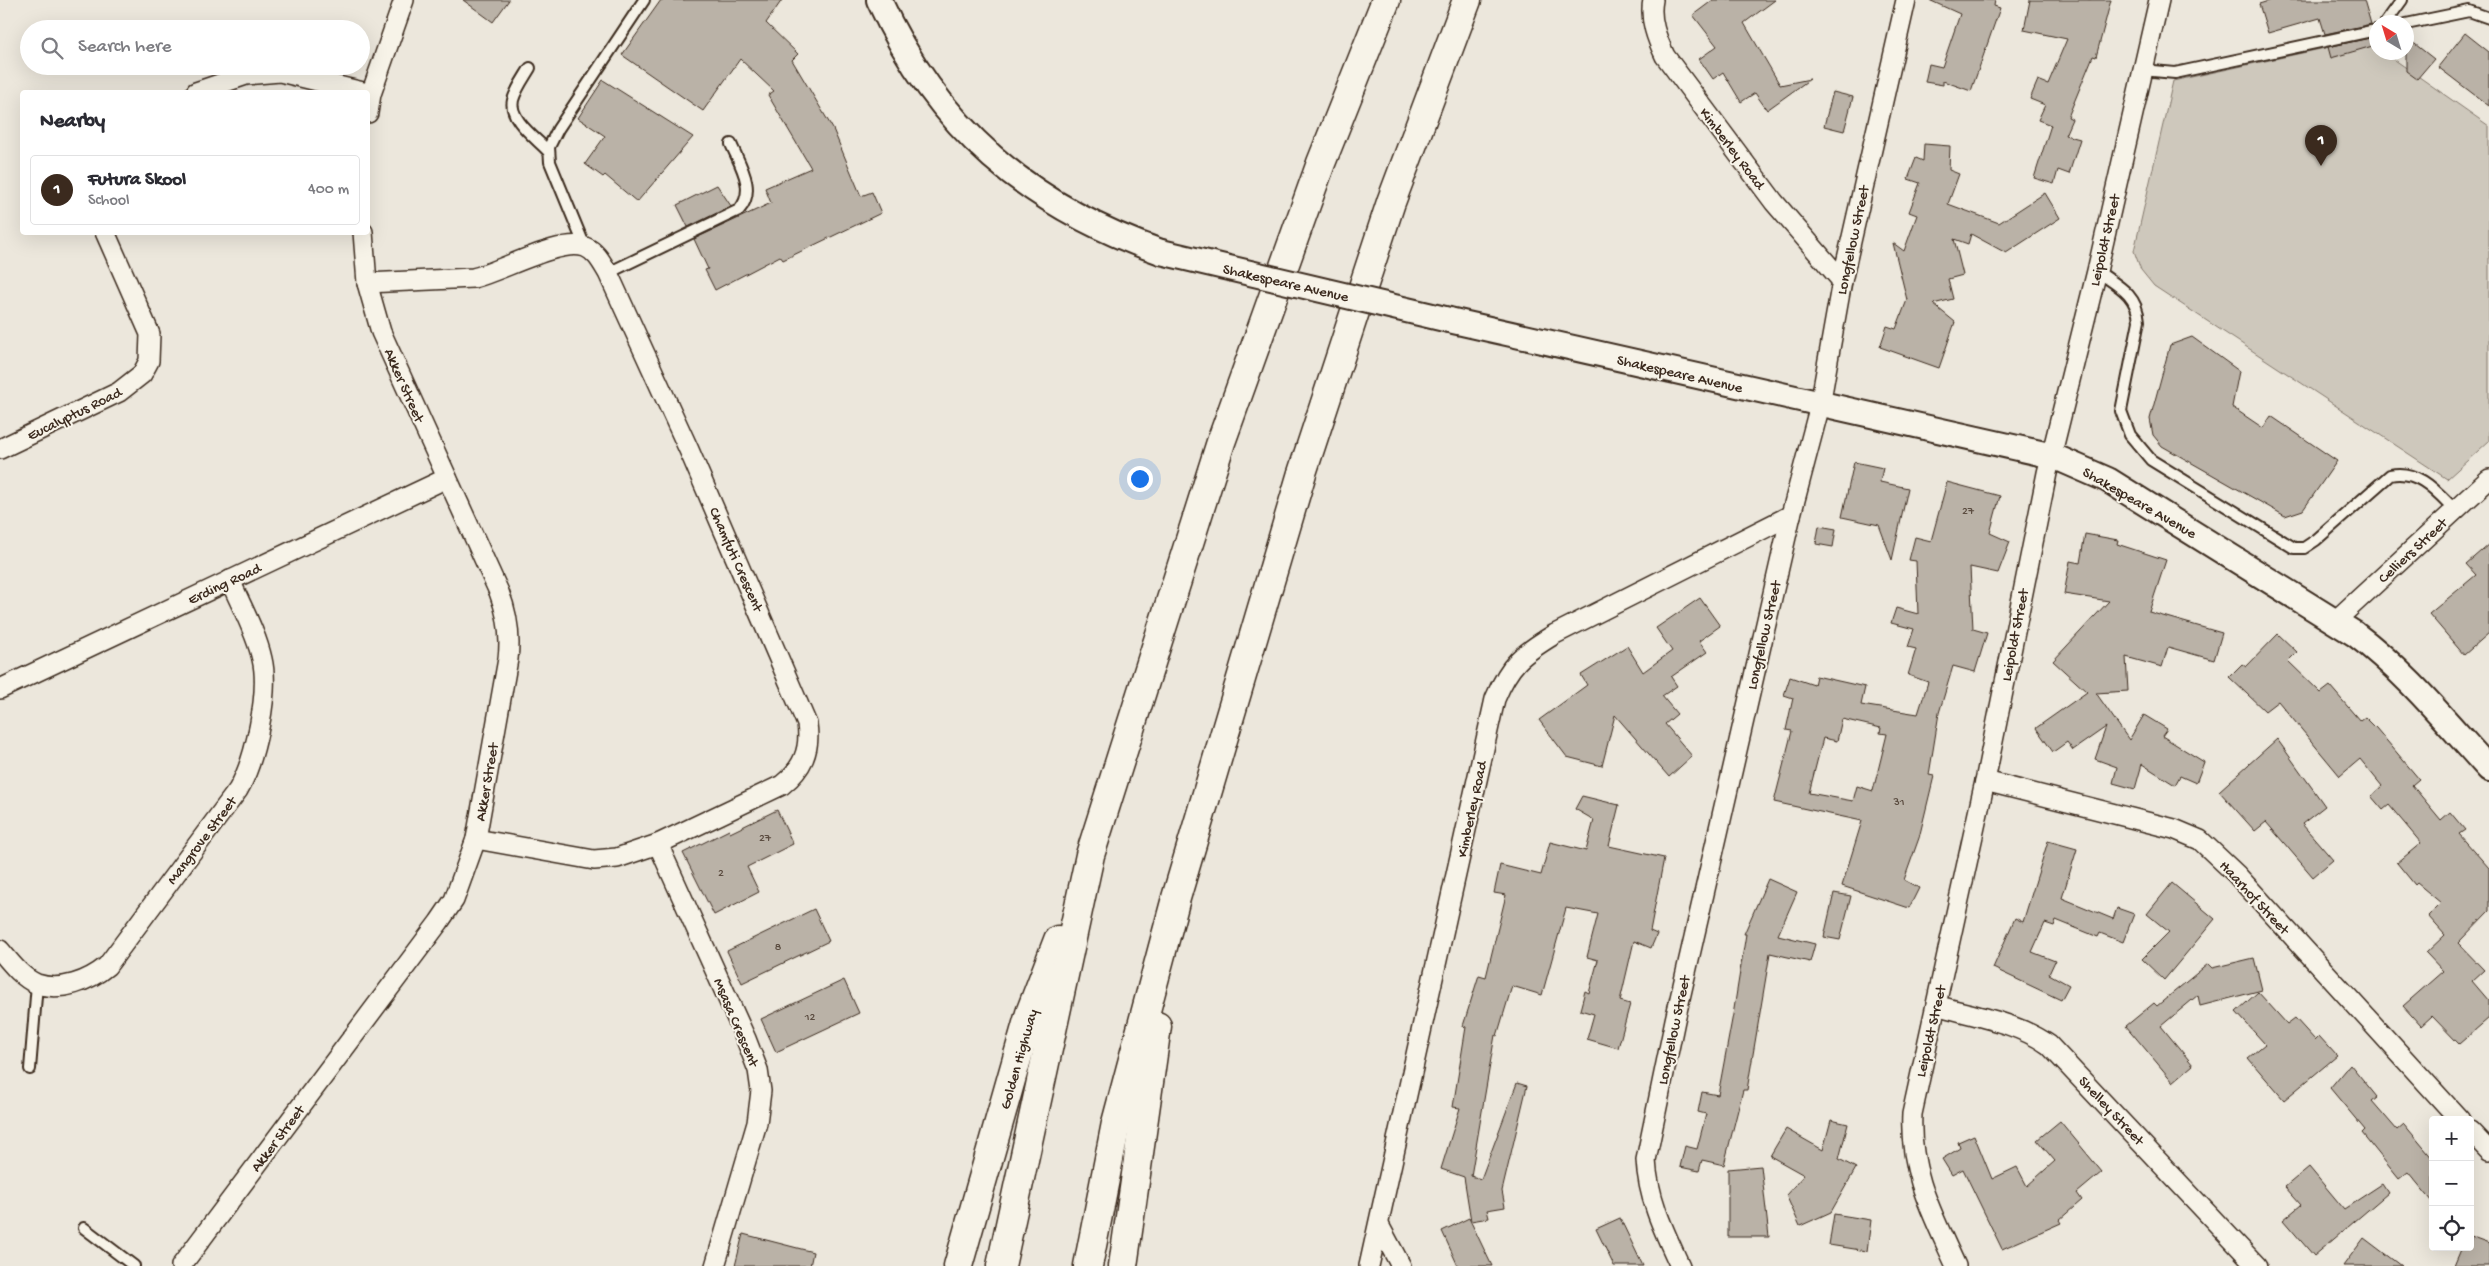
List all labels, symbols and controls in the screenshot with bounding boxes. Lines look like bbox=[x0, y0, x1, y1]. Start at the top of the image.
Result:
north arrow bbox=[2369, 15, 2414, 60]
search box bbox=[20, 20, 370, 75]
icon: search bbox=[38, 34, 66, 62]
text: Search here bbox=[78, 36, 172, 59]
street label: Kimberley Road bbox=[1695, 105, 1769, 195]
text: Nearby bbox=[40, 110, 105, 135]
pin: 1 bbox=[2305, 125, 2337, 166]
text: Futura Skool bbox=[88, 169, 186, 192]
text: 1 bbox=[54, 181, 60, 200]
text: 400 m bbox=[308, 181, 349, 200]
street label: Longfellow Street bbox=[1834, 183, 1875, 296]
street label: Leipoldt Street bbox=[2087, 191, 2126, 288]
text: School bbox=[88, 192, 130, 211]
street label: Shakespeare Avenue bbox=[1221, 261, 1350, 307]
street label: Akker Street bbox=[379, 346, 428, 427]
street label: Shakespeare Avenue bbox=[1615, 352, 1744, 398]
street label: Eucalyptus Road bbox=[25, 384, 126, 445]
street label: Shakespeare Avenue bbox=[2079, 464, 2199, 544]
your location bbox=[1127, 466, 1153, 492]
street label: Chamfuti Crescent bbox=[704, 505, 767, 617]
house number: 27 bbox=[1962, 505, 1975, 519]
street label: Celliers Street bbox=[2375, 514, 2453, 588]
street label: Erding Road bbox=[185, 560, 265, 610]
street label: Longfellow Street bbox=[1744, 578, 1787, 691]
street label: Leipoldt Street bbox=[1998, 586, 2034, 683]
street label: Akker Street bbox=[472, 740, 504, 823]
street label: Kimberley Road bbox=[1454, 758, 1492, 859]
street label: Mangrove Street bbox=[164, 792, 243, 889]
house number: 31 bbox=[1892, 796, 1905, 810]
house number: 27 bbox=[759, 832, 772, 846]
street label: Haarhof Street bbox=[2215, 858, 2294, 940]
house number: 2 bbox=[718, 867, 724, 881]
house number: 8 bbox=[775, 941, 782, 955]
street label: Longfellow Street bbox=[1655, 973, 1696, 1086]
street label: Msasa Crescent bbox=[708, 976, 763, 1071]
street label: Leipoldt Street bbox=[1913, 982, 1952, 1079]
street label: Golden Highway bbox=[997, 1007, 1043, 1112]
house number: 12 bbox=[804, 1011, 815, 1025]
street label: Shelley Street bbox=[2074, 1073, 2148, 1151]
street label: Akker Street bbox=[248, 1101, 311, 1176]
map controls bbox=[2429, 1116, 2474, 1251]
button: + bbox=[2429, 1116, 2474, 1161]
button: − bbox=[2429, 1161, 2474, 1206]
button: locate bbox=[2429, 1206, 2474, 1251]

